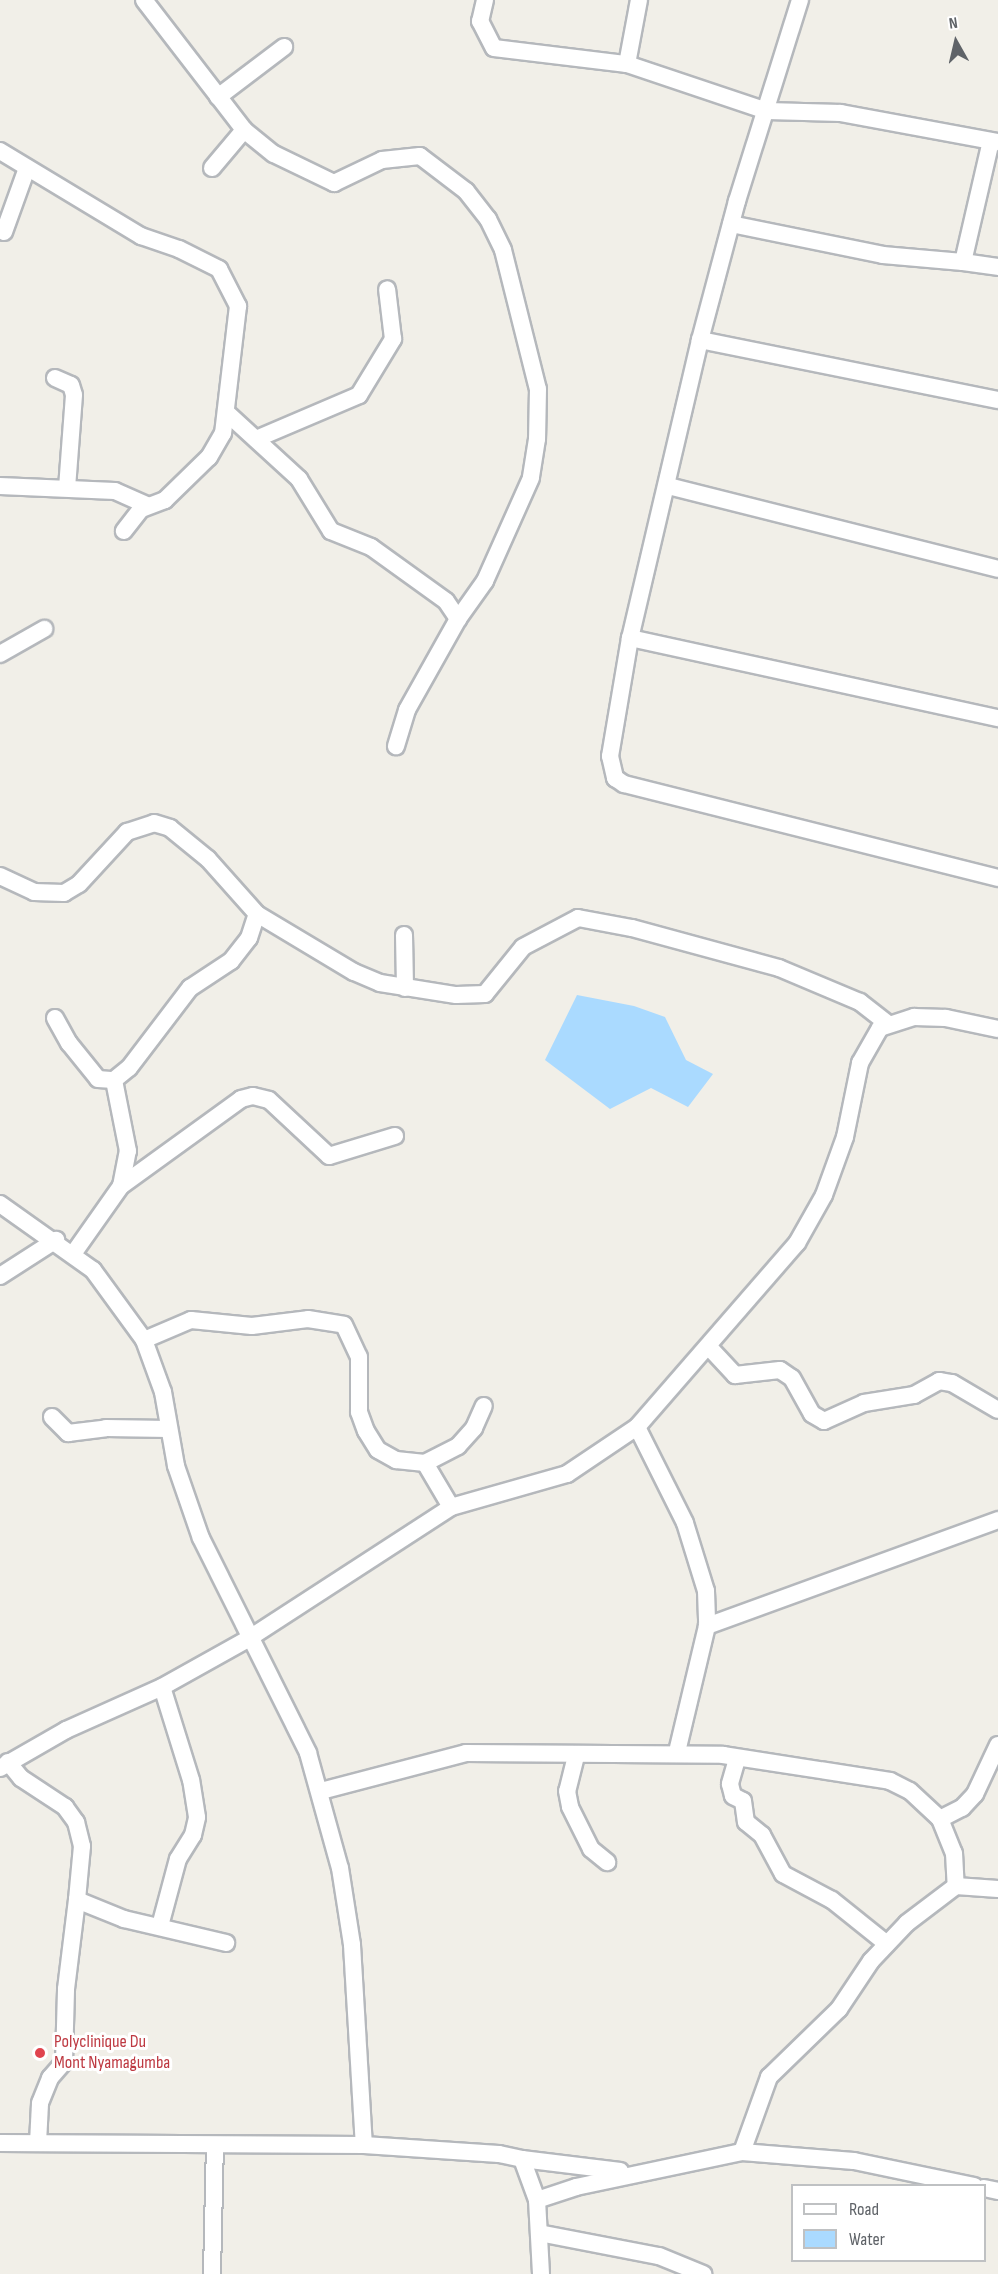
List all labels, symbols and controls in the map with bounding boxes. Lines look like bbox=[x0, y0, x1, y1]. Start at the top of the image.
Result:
north arrow bbox=[926, 12, 986, 72]
text: N bbox=[948, 14, 959, 34]
place label: Polyclinique Du Mont Nyamagumba bbox=[54, 2032, 170, 2074]
marker: Polyclinique Du Mont Nyamagumba bbox=[31, 2044, 49, 2062]
legend bbox=[791, 2184, 986, 2262]
text: Road bbox=[849, 2199, 879, 2220]
text: Water bbox=[849, 2229, 885, 2250]

